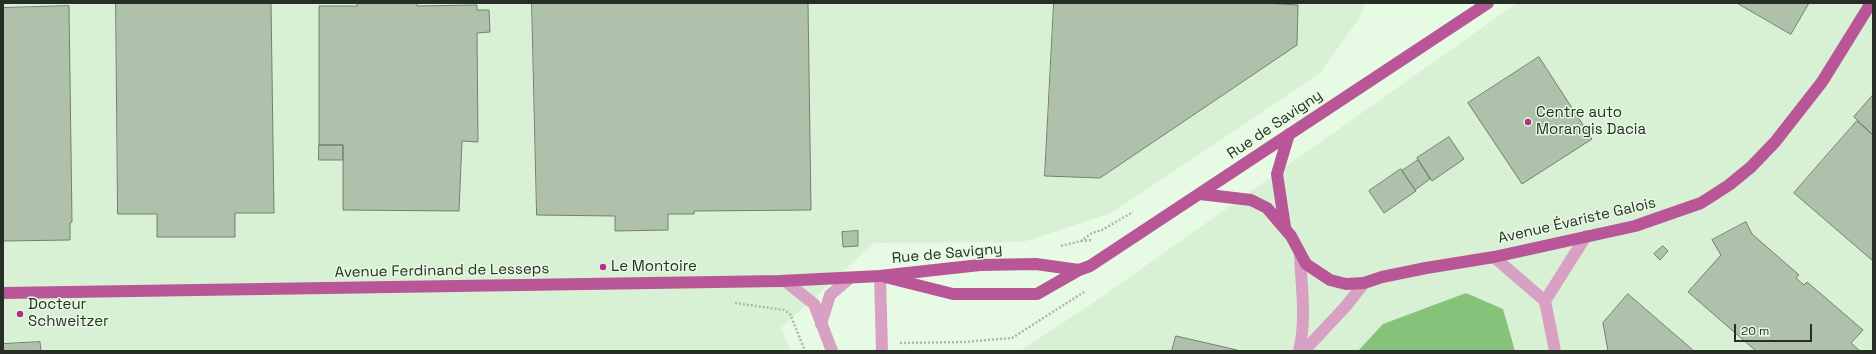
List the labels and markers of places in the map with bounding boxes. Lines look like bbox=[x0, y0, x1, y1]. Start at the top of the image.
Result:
place label: Centre auto Morangis Dacia bbox=[1536, 104, 1646, 139]
marker: Centre auto Morangis Dacia bbox=[1523, 117, 1533, 127]
place label: Le Montoire bbox=[611, 258, 697, 276]
marker: Le Montoire bbox=[598, 262, 608, 272]
place label: Docteur Schweitzer bbox=[28, 296, 109, 331]
marker: Docteur Schweitzer bbox=[15, 309, 25, 319]

